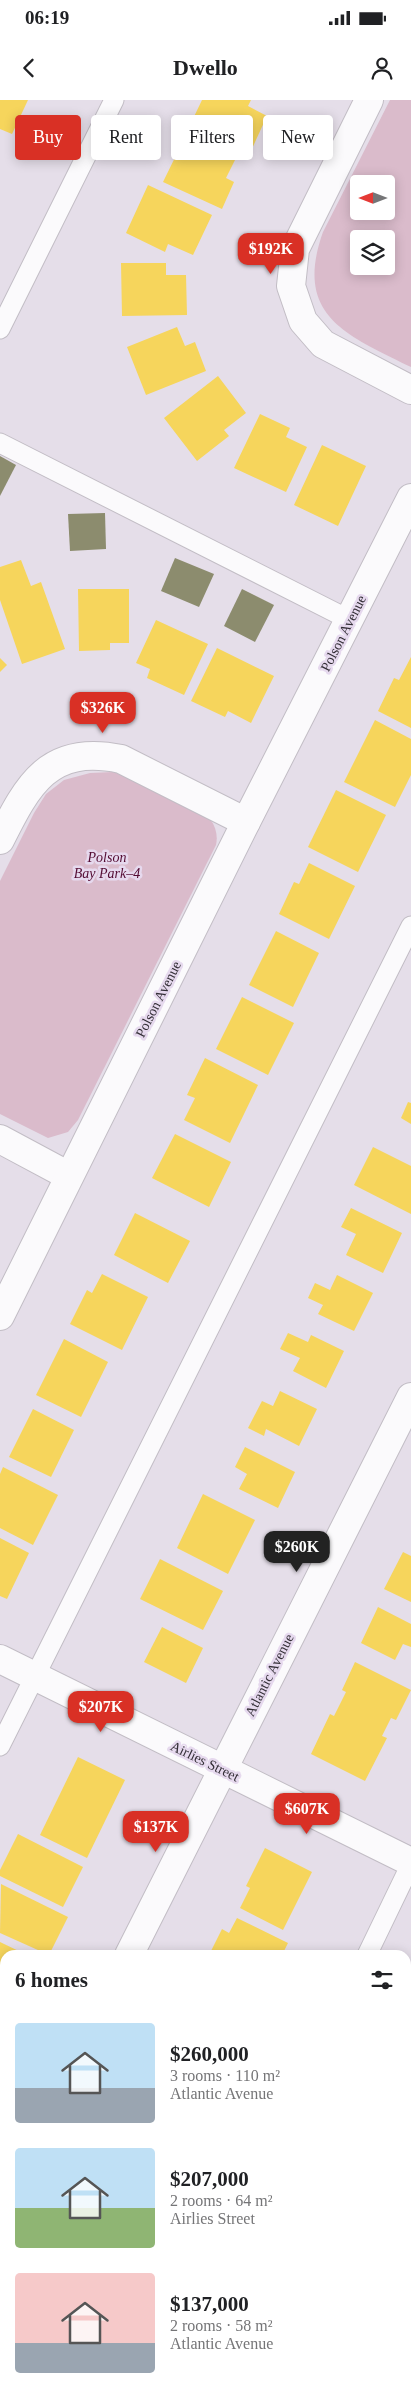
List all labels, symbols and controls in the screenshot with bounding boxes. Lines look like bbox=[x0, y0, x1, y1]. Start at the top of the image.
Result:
text: 06:19 bbox=[25, 7, 69, 28]
icon: back bbox=[15, 54, 43, 82]
icon: person bbox=[368, 54, 396, 82]
text: Dwello bbox=[173, 55, 238, 80]
chip: Buy bbox=[15, 115, 81, 160]
chip: Rent bbox=[91, 115, 161, 160]
chip: Filters bbox=[171, 115, 253, 160]
chip: New bbox=[263, 115, 333, 160]
north arrow bbox=[350, 175, 395, 220]
map controls bbox=[350, 175, 395, 275]
button: layers bbox=[350, 230, 395, 275]
pin: $192K bbox=[236, 232, 306, 275]
text: $192K bbox=[249, 240, 293, 257]
street label: Polson Avenue bbox=[318, 593, 369, 674]
pin: $326K bbox=[68, 692, 138, 734]
text: $326K bbox=[81, 699, 125, 716]
park label: Polson Bay Park–4 bbox=[74, 850, 140, 881]
street label: Polson Avenue bbox=[133, 959, 184, 1040]
pin: $260K bbox=[262, 1530, 332, 1573]
text: $260K bbox=[275, 1538, 319, 1555]
street label: Atlantic Avenue bbox=[242, 1632, 297, 1719]
pin: $207K bbox=[66, 1690, 136, 1733]
text: $207K bbox=[79, 1698, 123, 1715]
street label: Airlies Street bbox=[168, 1738, 242, 1785]
pin: $607K bbox=[272, 1792, 342, 1835]
text: $607K bbox=[285, 1800, 329, 1817]
pin: $137K bbox=[121, 1810, 191, 1853]
text: $137K bbox=[134, 1818, 178, 1835]
icon: filters bbox=[368, 1966, 396, 1994]
text: 6 homes bbox=[15, 1968, 88, 1992]
text: $260,000 bbox=[170, 2042, 249, 2066]
icon: home bbox=[55, 2043, 115, 2103]
text: 3 rooms · 110 m² bbox=[170, 2067, 280, 2084]
text: Atlantic Avenue bbox=[170, 2085, 273, 2102]
text: $207,000 bbox=[170, 2167, 249, 2191]
icon: home bbox=[55, 2168, 115, 2228]
text: 2 rooms · 64 m² bbox=[170, 2192, 273, 2209]
text: Airlies Street bbox=[170, 2210, 255, 2227]
text: $137,000 bbox=[170, 2292, 249, 2316]
icon: home bbox=[55, 2293, 115, 2353]
text: 2 rooms · 58 m² bbox=[170, 2317, 273, 2334]
text: Atlantic Avenue bbox=[170, 2335, 273, 2352]

